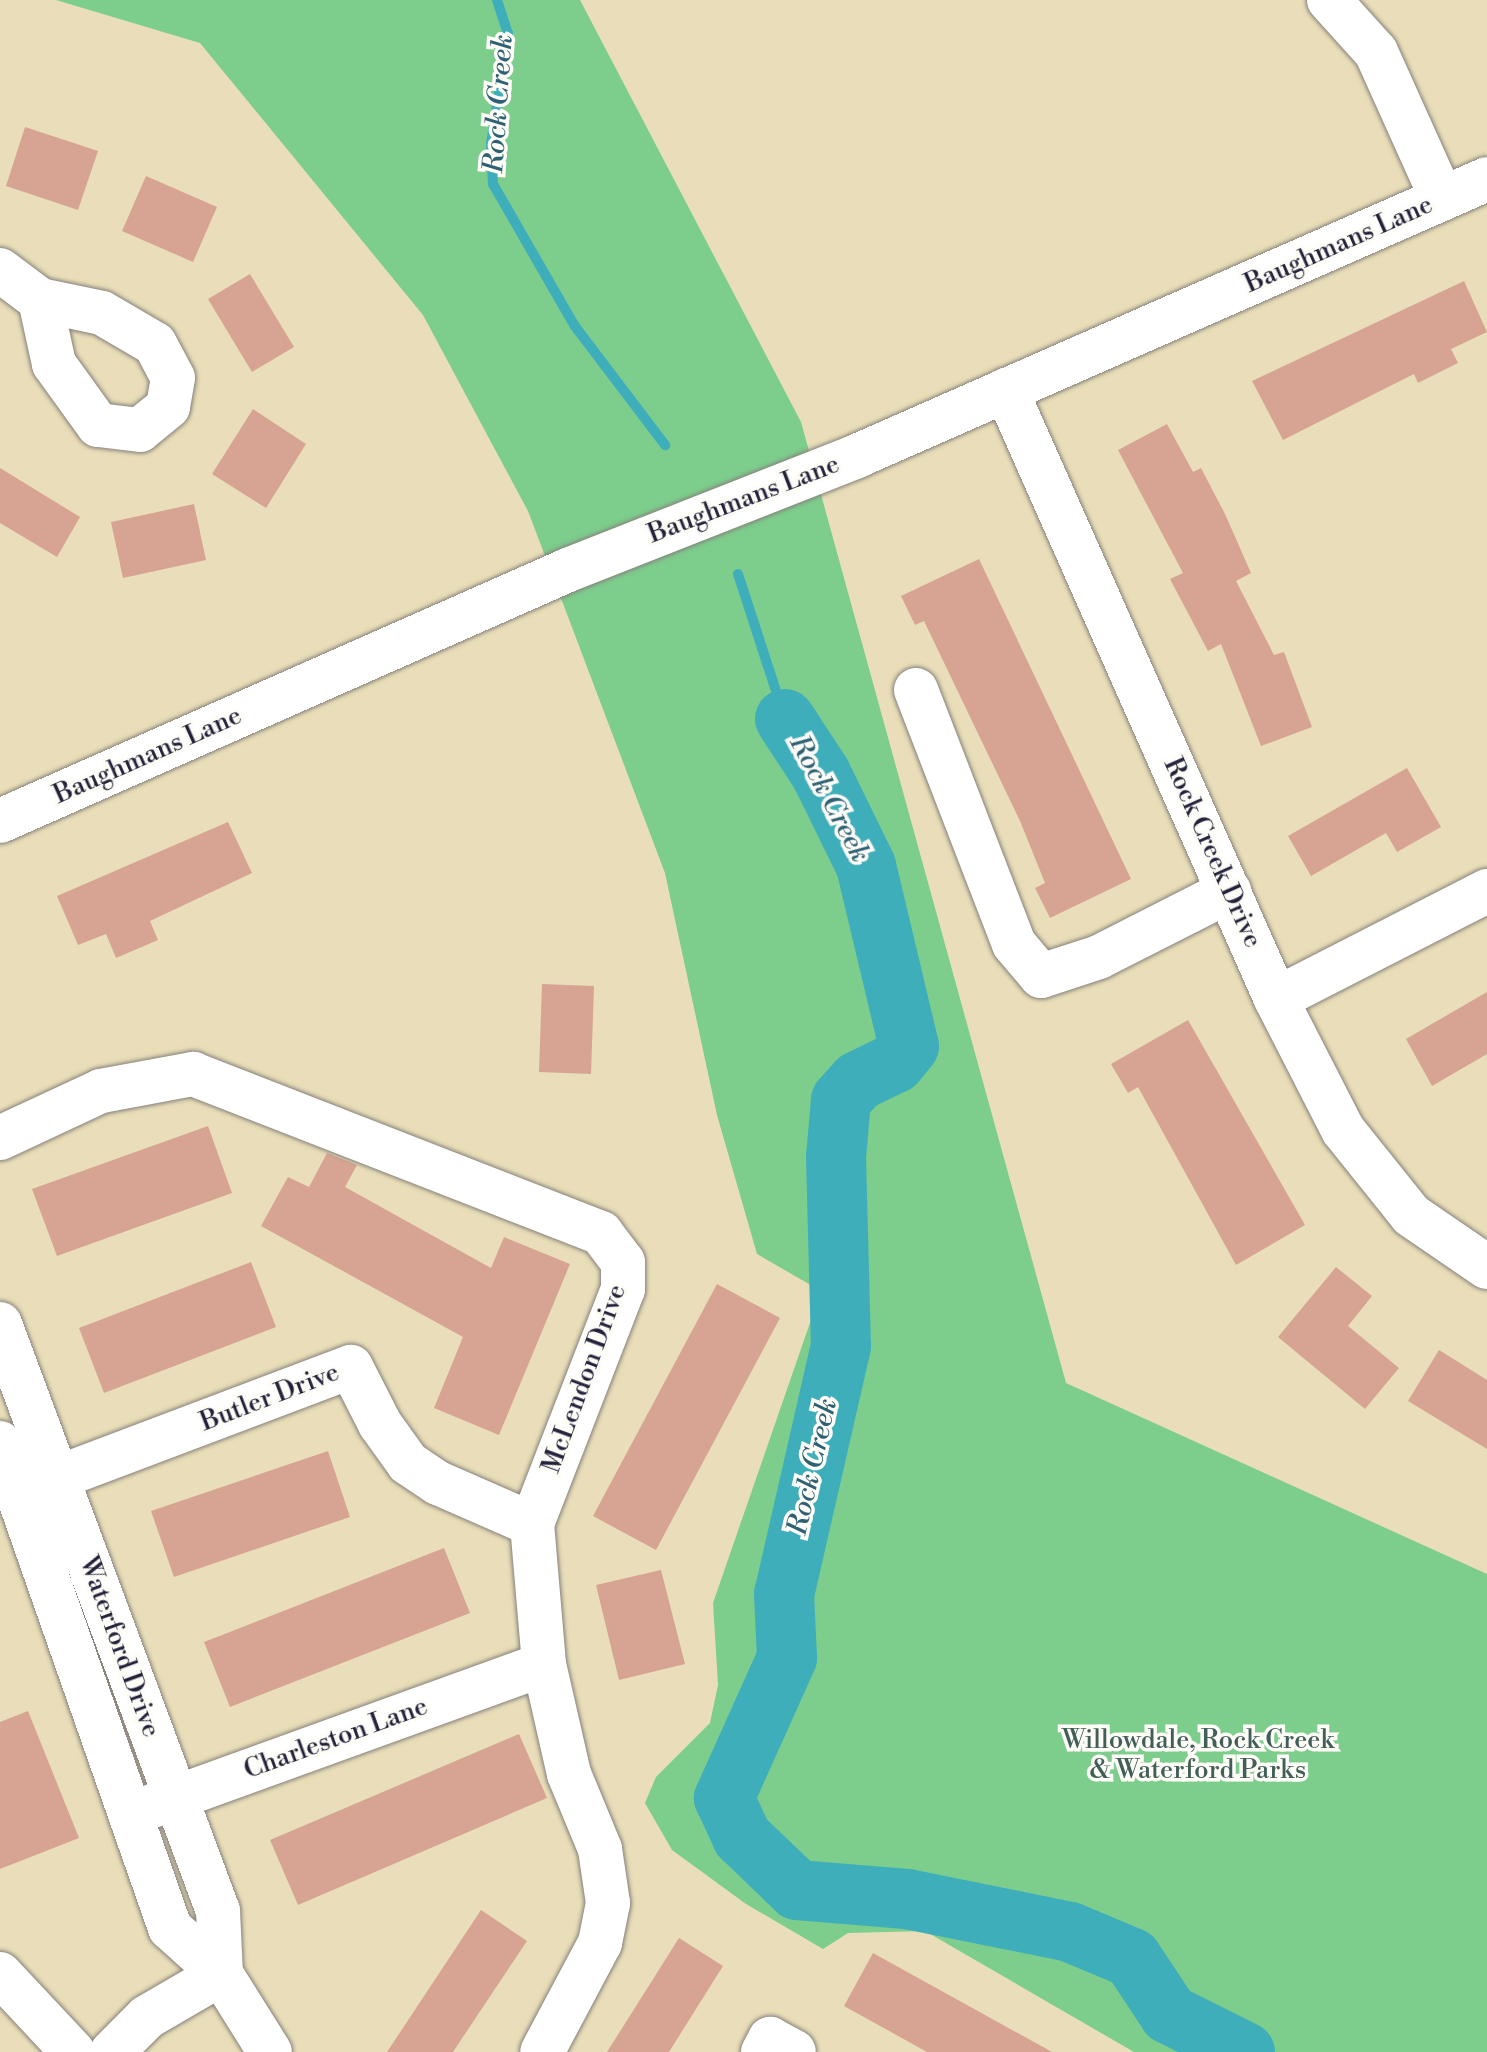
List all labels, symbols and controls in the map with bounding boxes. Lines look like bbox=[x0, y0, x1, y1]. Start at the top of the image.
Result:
water label: Rock Creek bbox=[477, 34, 521, 174]
street label: Baughmans Lane bbox=[1240, 190, 1438, 300]
street label: Baughmans Lane bbox=[644, 449, 844, 551]
street label: Baughmans Lane bbox=[49, 701, 247, 811]
water label: Rock Creek bbox=[782, 730, 876, 868]
street label: Rock Creek Drive bbox=[1156, 753, 1268, 953]
street label: McLendon Drive bbox=[536, 1280, 634, 1478]
street label: Butler Drive bbox=[196, 1357, 344, 1439]
water label: Rock Creek bbox=[781, 1396, 845, 1538]
street label: Waterford Drive bbox=[72, 1552, 166, 1742]
street label: Charleston Lane bbox=[240, 1691, 432, 1787]
park label: Willowdale, Rock Creek & Waterford Parks bbox=[1062, 1725, 1334, 1786]

